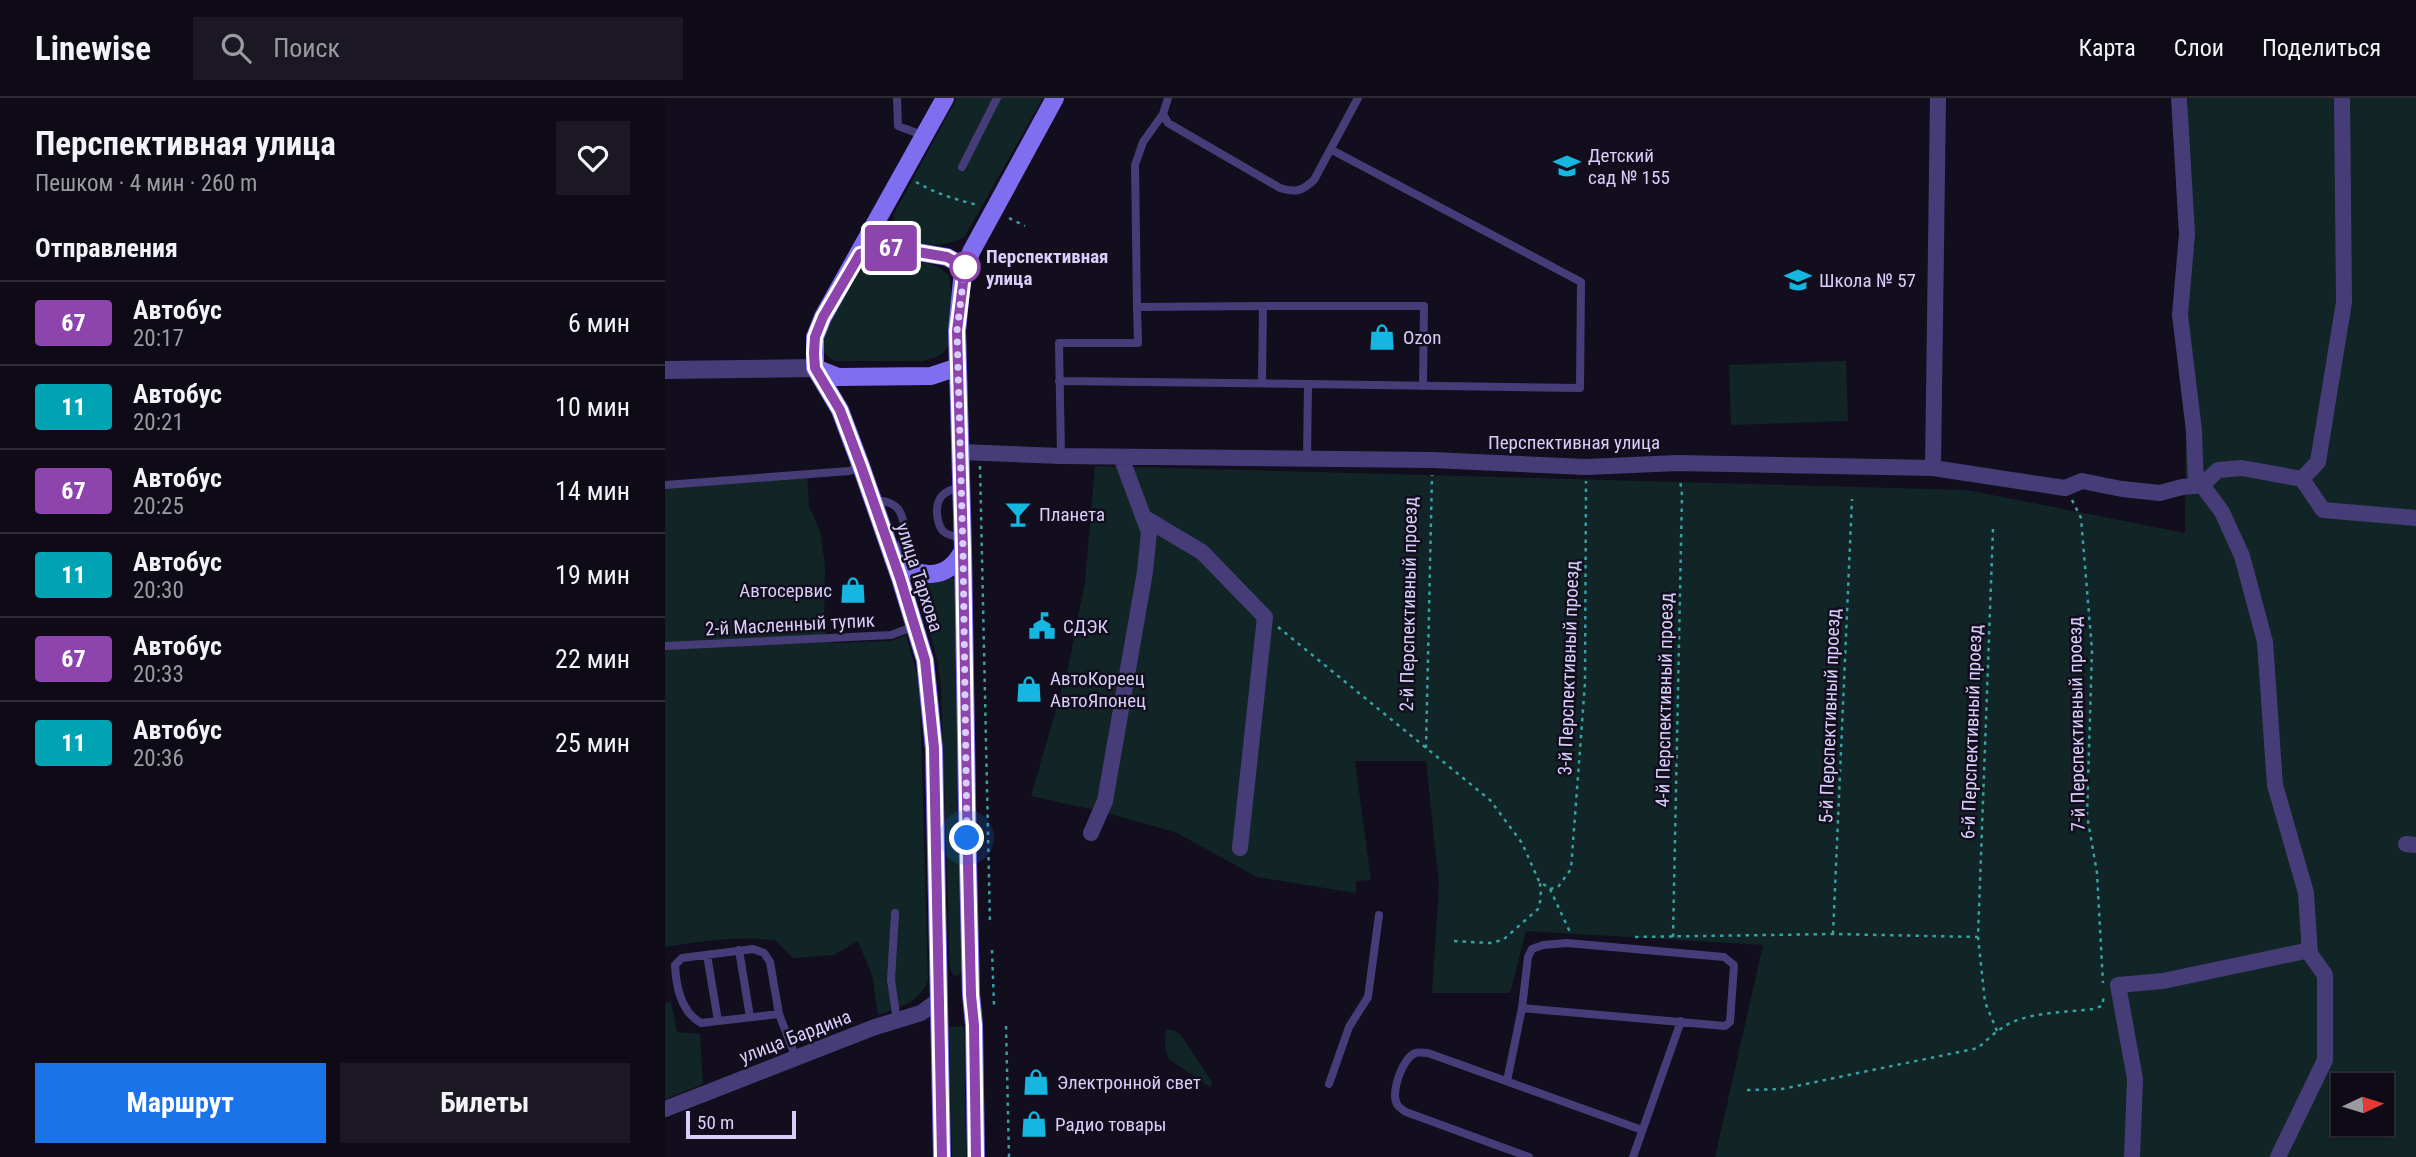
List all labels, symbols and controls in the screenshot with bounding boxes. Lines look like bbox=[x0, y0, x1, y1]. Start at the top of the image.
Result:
search box bbox=[193, 17, 683, 80]
text: Linewise bbox=[35, 29, 151, 68]
icon: search bbox=[217, 29, 255, 67]
text: Поиск bbox=[273, 33, 340, 63]
text: Карта bbox=[2078, 34, 2136, 62]
text: Слои bbox=[2174, 34, 2224, 62]
text: Поделиться bbox=[2262, 34, 2381, 62]
button: heart bbox=[556, 121, 630, 195]
text: Перспективная улица bbox=[35, 124, 336, 163]
place label: Детский сад № 155 bbox=[1588, 144, 1670, 189]
school or university icon: Детский сад № 155 bbox=[1552, 151, 1582, 181]
text: Пешком · 4 мин · 260 m bbox=[35, 170, 257, 197]
line badge: 67 bbox=[859, 225, 923, 271]
text: Отправления bbox=[35, 233, 178, 263]
text: 67 bbox=[879, 234, 903, 262]
place label: Перспективная улица bbox=[986, 245, 1108, 290]
marker: Перспективная улица bbox=[950, 252, 980, 282]
school or university icon: Школа № 57 bbox=[1783, 265, 1813, 295]
place label: Школа № 57 bbox=[1819, 269, 1916, 292]
text: Автобус bbox=[133, 295, 222, 325]
text: 6 мин bbox=[568, 308, 630, 338]
text: 67 bbox=[61, 309, 86, 337]
shop icon: Ozon bbox=[1367, 322, 1397, 352]
text: 20:17 bbox=[133, 325, 184, 352]
place label: Ozon bbox=[1403, 326, 1441, 349]
text: Автобус bbox=[133, 379, 222, 409]
text: 10 мин bbox=[555, 392, 630, 422]
text: 11 bbox=[61, 393, 86, 421]
text: 20:21 bbox=[133, 409, 184, 436]
street label: Перспективная улица bbox=[1488, 431, 1660, 454]
text: Автобус bbox=[133, 463, 222, 493]
text: 14 мин bbox=[555, 476, 630, 506]
text: 67 bbox=[61, 477, 86, 505]
text: 20:25 bbox=[133, 493, 184, 520]
street label: 2-й Перспективный проезд bbox=[1395, 496, 1422, 712]
bar icon: Планета bbox=[1003, 499, 1033, 529]
place label: Планета bbox=[1039, 503, 1105, 526]
street label: улица Тархова bbox=[891, 520, 948, 635]
text: Автобус bbox=[133, 547, 222, 577]
text: 19 мин bbox=[555, 560, 630, 590]
street label: 3-й Перспективный проезд bbox=[1553, 560, 1584, 776]
text: 11 bbox=[61, 561, 86, 589]
shop icon: Автосервис bbox=[838, 575, 868, 605]
text: 20:30 bbox=[133, 577, 184, 604]
place label: Автосервис bbox=[739, 579, 832, 602]
street label: 4-й Перспективный проезд bbox=[1651, 592, 1678, 808]
street label: 5-й Перспективный проезд bbox=[1814, 608, 1845, 824]
street label: 2-й Масленный тупик bbox=[705, 609, 875, 640]
public building icon: СДЭК bbox=[1027, 611, 1057, 641]
place label: СДЭК bbox=[1063, 615, 1109, 638]
street label: 7-й Перспективный проезд bbox=[2063, 616, 2090, 832]
street label: 6-й Перспективный проезд bbox=[1956, 624, 1987, 840]
text: Автобус bbox=[133, 631, 222, 661]
text: 22 мин bbox=[555, 644, 630, 674]
text: 67 bbox=[61, 645, 86, 673]
text: 20:33 bbox=[133, 661, 184, 688]
place label: АвтоКореец АвтоЯпонец bbox=[1050, 667, 1146, 712]
shop icon: АвтоКореец АвтоЯпонец bbox=[1014, 674, 1044, 704]
text: Автобус bbox=[133, 715, 222, 745]
text: 25 мин bbox=[555, 728, 630, 758]
text: 11 bbox=[61, 729, 86, 757]
text: 20:36 bbox=[133, 745, 184, 772]
your location bbox=[949, 820, 984, 855]
street label: улица Бардина bbox=[736, 1005, 854, 1068]
button: Маршрут bbox=[35, 1063, 326, 1143]
button: Билеты bbox=[340, 1063, 630, 1143]
shop icon: Электронной свет bbox=[1021, 1067, 1051, 1097]
place label: Электронной свет bbox=[1057, 1071, 1201, 1094]
north arrow bbox=[2331, 1073, 2394, 1136]
map controls bbox=[2331, 1073, 2394, 1136]
scale bar bbox=[686, 1108, 796, 1140]
shop icon: Радио товары bbox=[1019, 1109, 1049, 1139]
text: 50 m bbox=[697, 1111, 734, 1134]
place label: Радио товары bbox=[1055, 1113, 1166, 1136]

